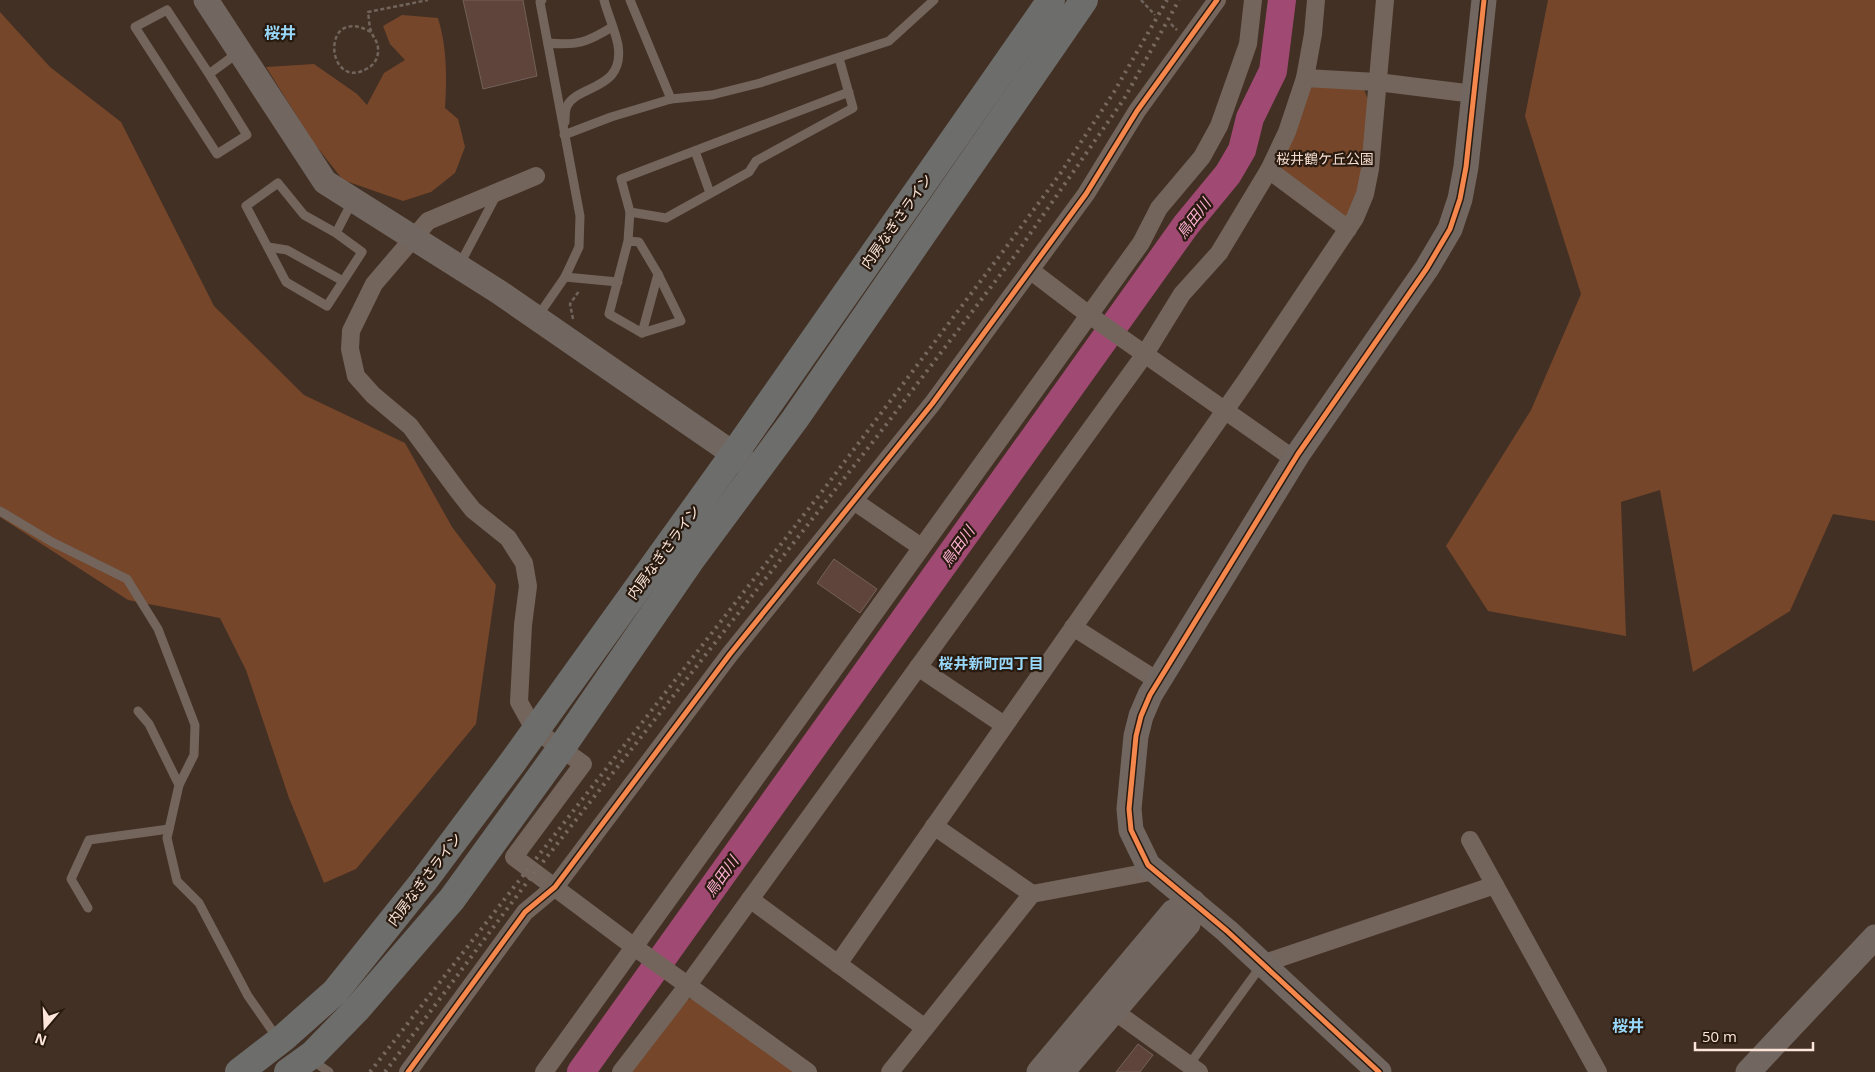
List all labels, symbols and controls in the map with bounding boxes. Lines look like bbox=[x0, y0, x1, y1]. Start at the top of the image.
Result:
district label: 桜井 bbox=[264, 22, 296, 44]
park label: 桜井鶴ケ丘公園 bbox=[1276, 149, 1374, 168]
street label: 内房なぎさライン bbox=[856, 170, 936, 272]
water label: 鳥田川 bbox=[1171, 193, 1216, 242]
street label: 内房なぎさライン bbox=[622, 501, 704, 603]
water label: 鳥田川 bbox=[936, 520, 979, 570]
district label: 桜井新町四丁目 bbox=[938, 653, 1044, 673]
street label: 内房なぎさライン bbox=[383, 829, 465, 929]
water label: 鳥田川 bbox=[700, 850, 743, 900]
north arrow bbox=[20, 1002, 70, 1052]
district label: 桜井 bbox=[1612, 1015, 1644, 1037]
scale bar bbox=[1695, 1020, 1812, 1052]
text: 50 m bbox=[1702, 1026, 1737, 1046]
text: N bbox=[32, 1029, 49, 1051]

